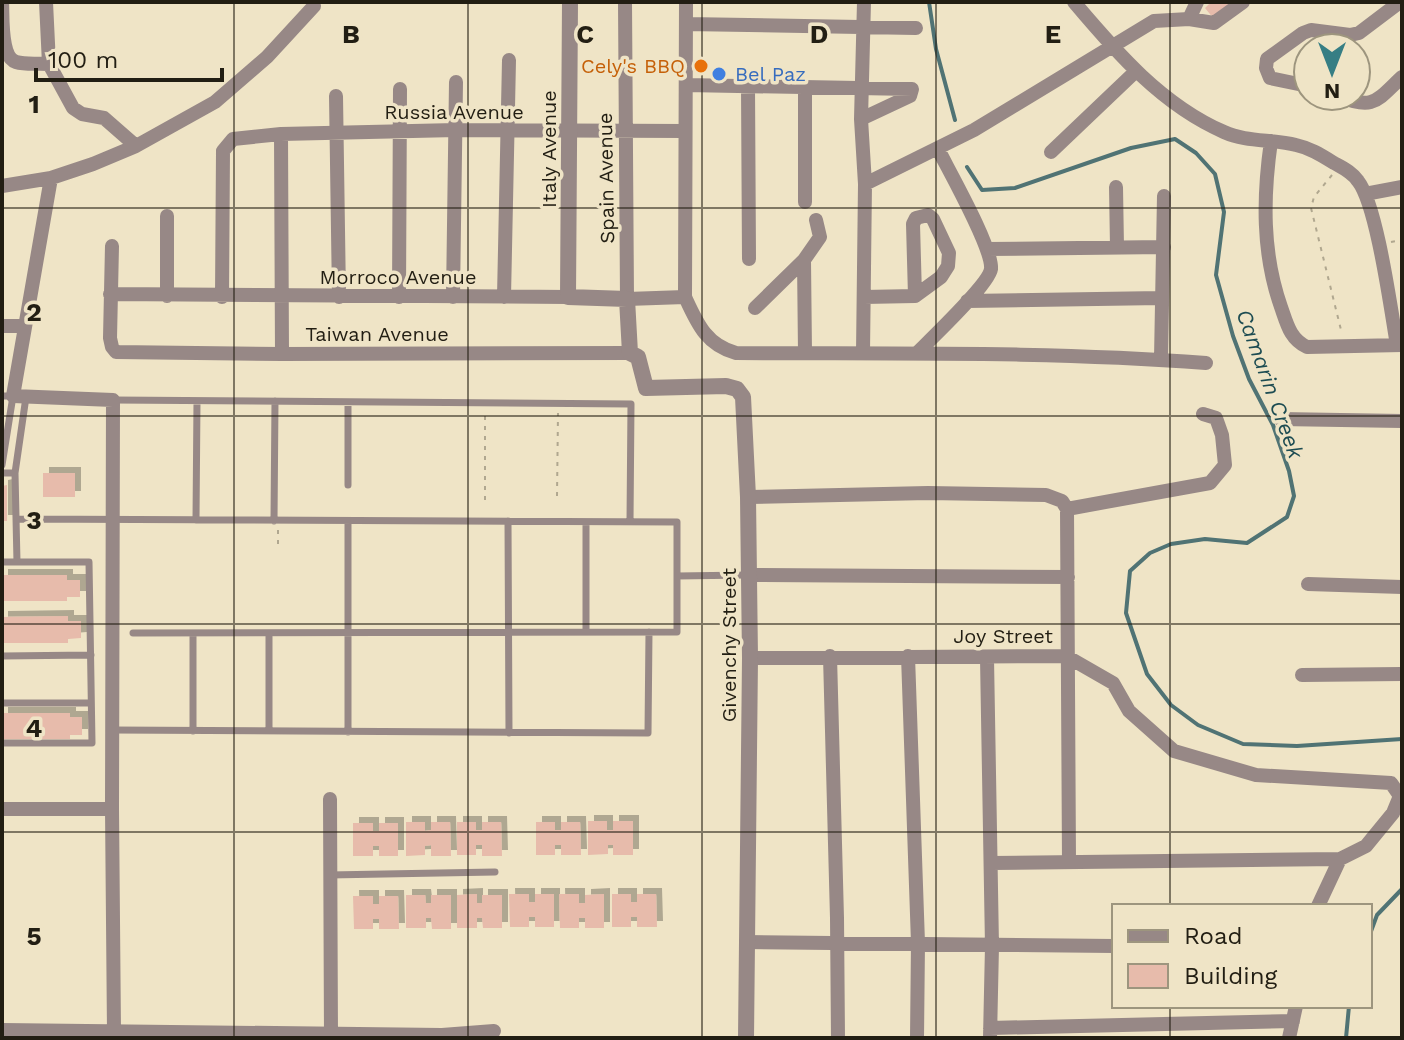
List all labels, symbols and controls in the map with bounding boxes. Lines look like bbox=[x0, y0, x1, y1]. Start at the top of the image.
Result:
text: B bbox=[342, 19, 360, 49]
text: C bbox=[576, 19, 594, 49]
text: D bbox=[810, 19, 828, 49]
text: E bbox=[1045, 19, 1061, 49]
scale bar bbox=[36, 32, 222, 82]
north arrow bbox=[1292, 32, 1372, 112]
text: 100 m bbox=[48, 46, 118, 74]
place label: Cely's BBQ bbox=[581, 54, 685, 78]
marker: Cely's BBQ bbox=[692, 57, 710, 75]
place label: Bel Paz bbox=[735, 62, 806, 86]
marker: Bel Paz bbox=[710, 65, 728, 83]
text: N bbox=[1324, 79, 1340, 104]
text: 1 bbox=[28, 89, 40, 119]
street label: Italy Avenue bbox=[537, 90, 561, 208]
street label: Russia Avenue bbox=[384, 100, 524, 124]
street label: Spain Avenue bbox=[593, 112, 619, 244]
street label: Morroco Avenue bbox=[320, 265, 476, 289]
text: 2 bbox=[26, 297, 42, 327]
water label: Camarin Creek bbox=[1231, 306, 1309, 463]
street label: Taiwan Avenue bbox=[305, 322, 449, 346]
text: 3 bbox=[26, 505, 42, 535]
street label: Givenchy Street bbox=[717, 567, 741, 722]
street label: Joy Street bbox=[953, 624, 1053, 648]
text: 4 bbox=[26, 713, 43, 743]
legend bbox=[1112, 904, 1372, 1008]
text: 5 bbox=[26, 921, 42, 951]
text: Road bbox=[1184, 922, 1243, 950]
text: Building bbox=[1184, 962, 1277, 990]

